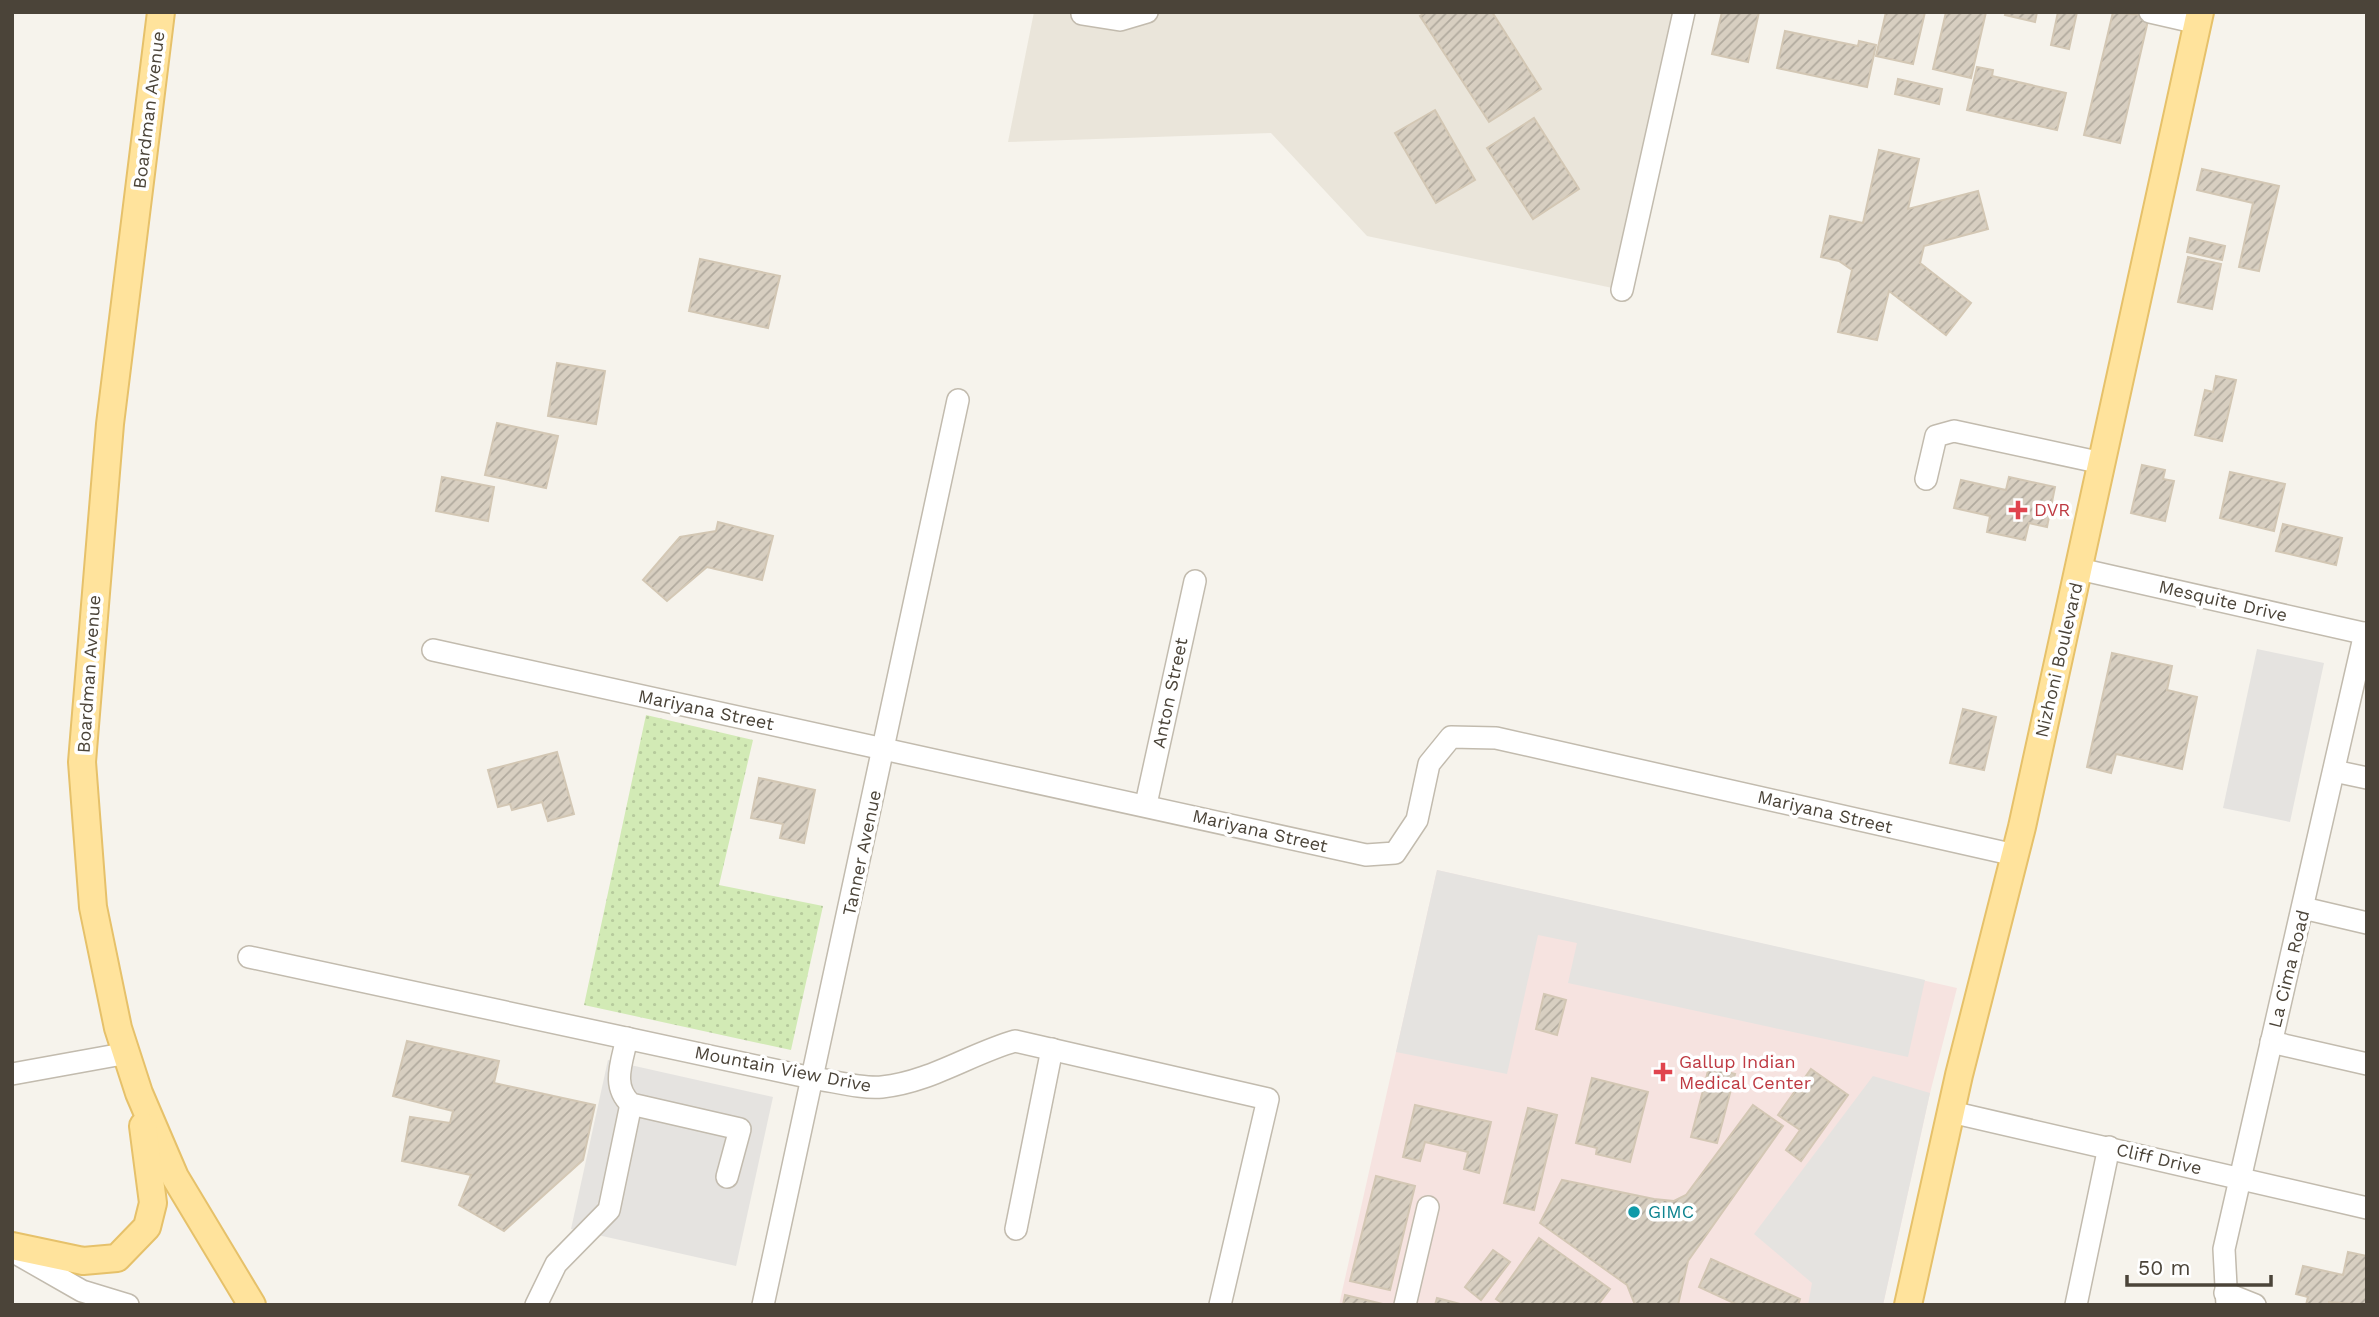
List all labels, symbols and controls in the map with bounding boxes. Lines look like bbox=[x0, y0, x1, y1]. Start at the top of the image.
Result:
street label: Boardman Avenue bbox=[128, 30, 169, 190]
place label: DVR bbox=[2034, 499, 2070, 520]
marker: DVR bbox=[2008, 500, 2028, 520]
street label: Mesquite Drive bbox=[2157, 576, 2289, 625]
street label: Nizhoni Boulevard bbox=[2030, 580, 2087, 740]
street label: Boardman Avenue bbox=[72, 594, 105, 754]
street label: Anton Street bbox=[1148, 635, 1192, 750]
street label: Mariyana Street bbox=[636, 685, 776, 734]
street label: Mariyana Street bbox=[1755, 786, 1895, 837]
street label: Tanner Avenue bbox=[838, 788, 885, 918]
street label: Mariyana Street bbox=[1190, 805, 1330, 856]
street label: La Cima Road bbox=[2264, 908, 2313, 1030]
street label: Mountain View Drive bbox=[693, 1041, 873, 1096]
place label: Gallup Indian Medical Center bbox=[1679, 1051, 1811, 1093]
marker: Gallup Indian Medical Center bbox=[1653, 1062, 1673, 1082]
street label: Cliff Drive bbox=[2114, 1138, 2204, 1179]
place label: GIMC bbox=[1648, 1201, 1694, 1222]
marker: GIMC bbox=[1626, 1204, 1642, 1220]
scale bar bbox=[2127, 1244, 2270, 1288]
text: 50 m bbox=[2138, 1255, 2190, 1280]

